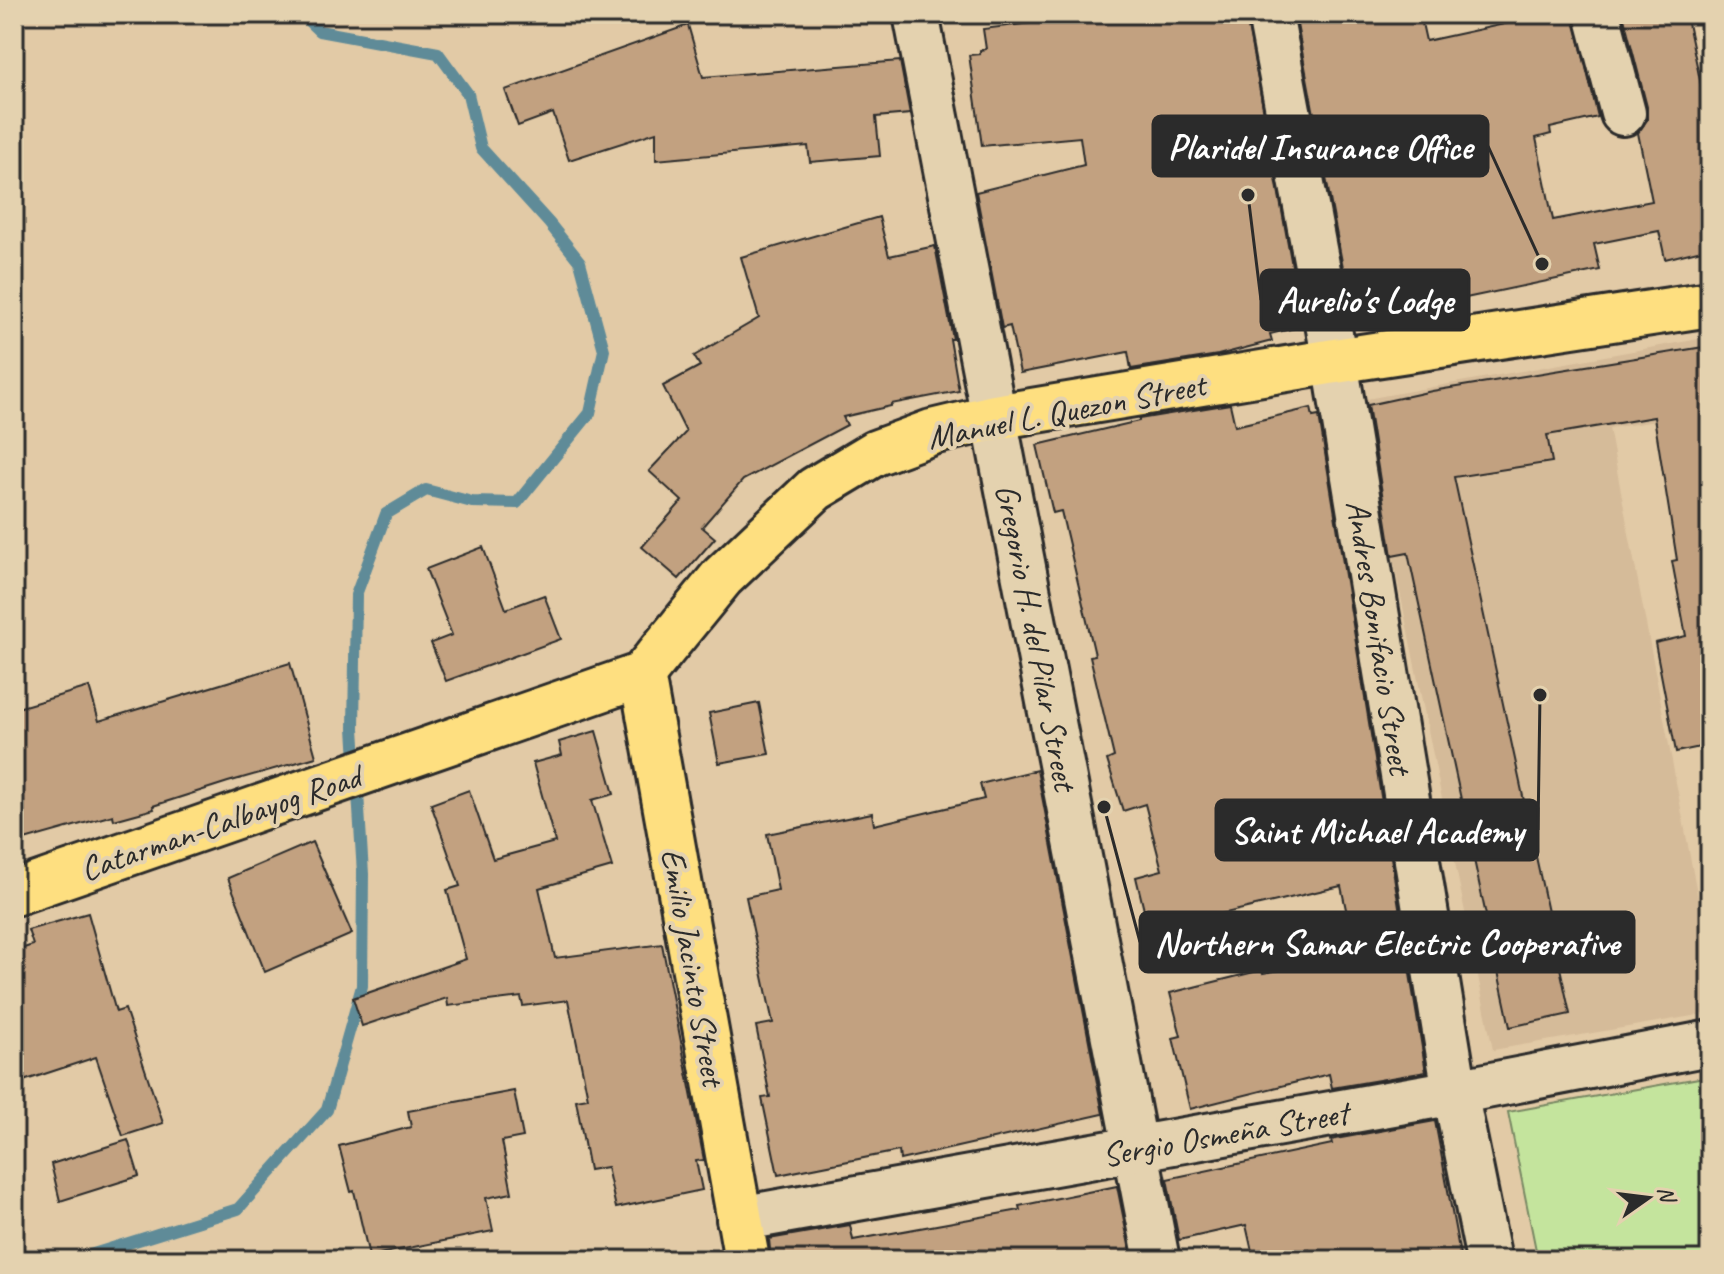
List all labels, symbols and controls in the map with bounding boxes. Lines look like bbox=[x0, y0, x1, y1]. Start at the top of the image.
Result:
callout: Plaridel Insurance Office bbox=[1153, 116, 1488, 176]
text: Plaridel Insurance Office bbox=[1168, 124, 1475, 170]
callout: Aurelio's Lodge bbox=[1261, 270, 1469, 330]
text: Aurelio's Lodge bbox=[1277, 277, 1456, 323]
street label: Manuel L. Quezon Street bbox=[924, 362, 1212, 458]
street label: Gregorio H. del Pilar Street bbox=[986, 480, 1088, 797]
street label: Andres Bonifacio Street bbox=[1337, 497, 1423, 781]
street label: Catarman-Calbayog Road bbox=[75, 753, 371, 891]
callout: Saint Michael Academy bbox=[1216, 800, 1538, 860]
text: Saint Michael Academy bbox=[1230, 808, 1527, 854]
street label: Emilio Jacinto Street bbox=[652, 845, 736, 1093]
callout: Northern Samar Electric Cooperative bbox=[1140, 912, 1634, 972]
text: Northern Samar Electric Cooperative bbox=[1155, 920, 1622, 966]
street label: Sergio Osmeña Street bbox=[1099, 1090, 1356, 1176]
north arrow bbox=[1608, 1158, 1688, 1238]
text: N bbox=[1651, 1183, 1682, 1207]

